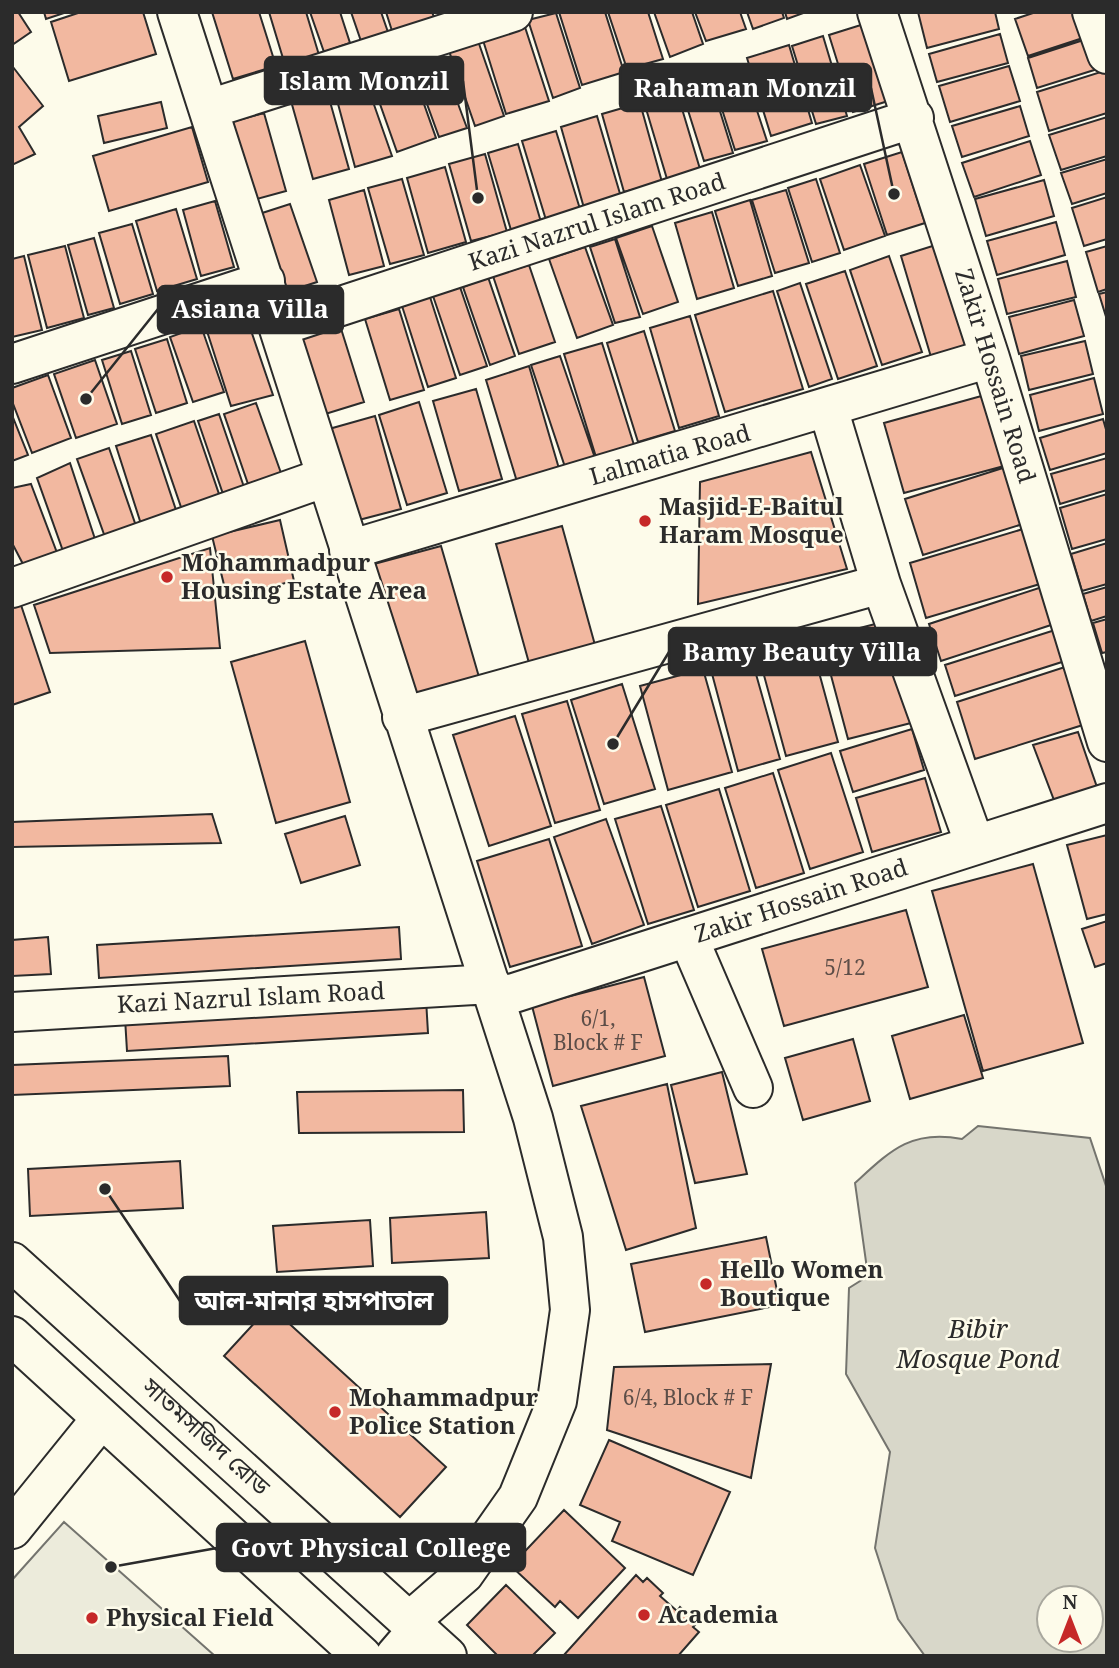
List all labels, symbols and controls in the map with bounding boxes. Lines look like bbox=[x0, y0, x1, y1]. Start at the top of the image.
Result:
callout: Islam Monzil bbox=[265, 57, 463, 104]
text: Islam Monzil bbox=[279, 62, 449, 98]
callout: Rahaman Monzil bbox=[620, 64, 871, 111]
text: Rahaman Monzil bbox=[634, 69, 856, 105]
street label: Kazi Nazrul Islam Road bbox=[464, 163, 729, 278]
street label: Zakir Hossain Road bbox=[948, 264, 1045, 487]
callout: Asiana Villa bbox=[158, 286, 343, 333]
text: Asiana Villa bbox=[171, 290, 329, 326]
street label: Lalmatia Road bbox=[585, 415, 754, 492]
place label: Masjid-E-Baitul Haram Mosque bbox=[659, 489, 844, 550]
marker: Masjid-E-Baitul Haram Mosque bbox=[637, 513, 653, 529]
place label: Mohammadpur Housing Estate Area bbox=[181, 545, 427, 606]
marker: Mohammadpur Housing Estate Area bbox=[159, 569, 175, 585]
callout: Bamy Beauty Villa bbox=[669, 628, 936, 675]
text: Bamy Beauty Villa bbox=[683, 633, 921, 669]
street label: Zakir Hossain Road bbox=[690, 849, 912, 950]
house number: 5/12 bbox=[824, 953, 866, 981]
street label: Kazi Nazrul Islam Road bbox=[116, 973, 386, 1020]
house number: 6/1, Block # F bbox=[553, 1004, 643, 1056]
place label: Hello Women Boutique bbox=[720, 1252, 884, 1313]
marker: Hello Women Boutique bbox=[698, 1276, 714, 1292]
callout: আল-মানার হাসপাতাল bbox=[180, 1277, 447, 1324]
text: আল-মানার হাসপাতাল bbox=[194, 1282, 434, 1318]
water label: Bibir Mosque Pond bbox=[896, 1310, 1060, 1376]
street label: সাতমসজিদ রোড bbox=[135, 1369, 279, 1503]
place label: Mohammadpur Police Station bbox=[349, 1380, 539, 1441]
house number: 6/4, Block # F bbox=[623, 1383, 753, 1411]
marker: Mohammadpur Police Station bbox=[327, 1404, 343, 1420]
callout: Govt Physical College bbox=[217, 1524, 525, 1571]
text: Govt Physical College bbox=[231, 1529, 511, 1565]
north arrow bbox=[1035, 1584, 1105, 1654]
text: N bbox=[1063, 1589, 1078, 1615]
place label: Academia bbox=[658, 1597, 778, 1630]
place label: Physical Field bbox=[106, 1600, 274, 1633]
marker: Academia bbox=[636, 1607, 652, 1623]
marker: Physical Field bbox=[84, 1610, 100, 1626]

